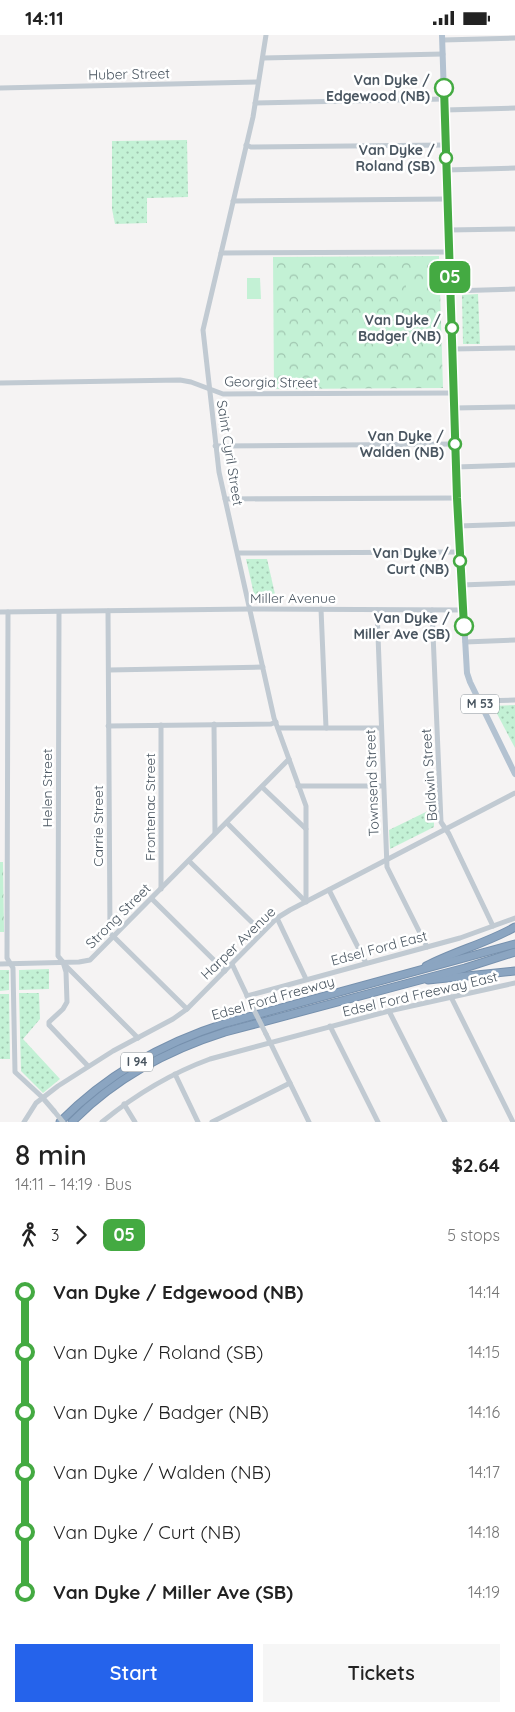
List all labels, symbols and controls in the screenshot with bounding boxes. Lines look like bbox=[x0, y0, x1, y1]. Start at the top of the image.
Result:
text: 14:11 bbox=[25, 6, 64, 30]
street label: Huber Street bbox=[88, 64, 170, 84]
place label: Van Dyke / Edgewood (NB) bbox=[326, 71, 430, 105]
marker: Van Dyke / Edgewood (NB) bbox=[434, 78, 454, 98]
place label: Van Dyke / Roland (SB) bbox=[356, 141, 435, 175]
marker: Van Dyke / Roland (SB) bbox=[439, 151, 453, 165]
line badge: 05 bbox=[428, 261, 472, 293]
text: 05 bbox=[439, 265, 461, 288]
place label: Van Dyke / Badger (NB) bbox=[358, 311, 441, 345]
marker: Van Dyke / Badger (NB) bbox=[445, 321, 459, 335]
street label: Georgia Street bbox=[224, 372, 318, 392]
street label: Saint Cyril Street bbox=[213, 399, 247, 507]
place label: Van Dyke / Walden (NB) bbox=[360, 427, 444, 461]
marker: Van Dyke / Walden (NB) bbox=[448, 437, 462, 451]
place label: Van Dyke / Curt (NB) bbox=[373, 544, 449, 578]
marker: Van Dyke / Curt (NB) bbox=[453, 554, 467, 568]
street label: Miller Avenue bbox=[250, 589, 336, 607]
place label: Van Dyke / Miller Ave (SB) bbox=[353, 609, 450, 643]
marker: Van Dyke / Miller Ave (SB) bbox=[454, 616, 474, 636]
road number: M 53 bbox=[461, 695, 499, 714]
street label: Baldwin Street bbox=[417, 728, 441, 822]
street label: Townsend Street bbox=[361, 729, 383, 837]
street label: Helen Street bbox=[38, 748, 56, 828]
street label: Frontenac Street bbox=[141, 753, 159, 861]
street label: Carrie Street bbox=[89, 785, 107, 867]
street label: Strong Street bbox=[82, 879, 155, 952]
street label: Harper Avenue bbox=[197, 903, 279, 983]
street label: Edsel Ford East bbox=[329, 926, 429, 970]
street label: Edsel Ford Freeway East bbox=[341, 967, 500, 1021]
street label: Edsel Ford Freeway bbox=[209, 972, 337, 1024]
road number: I 94 bbox=[121, 1053, 153, 1071]
text: 8 min bbox=[15, 1137, 87, 1172]
text: $2.64 bbox=[451, 1153, 500, 1177]
text: 14:11 – 14:19 · Bus bbox=[15, 1174, 132, 1194]
icon: walk bbox=[15, 1221, 43, 1249]
icon: forward bbox=[67, 1221, 95, 1249]
text: 05 bbox=[113, 1223, 135, 1246]
text: 3 bbox=[51, 1225, 59, 1245]
text: 5 stops bbox=[447, 1225, 500, 1245]
text: Van Dyke / Edgewood (NB) bbox=[53, 1280, 303, 1304]
text: 14:14 bbox=[469, 1282, 500, 1302]
text: Van Dyke / Roland (SB) bbox=[53, 1340, 263, 1364]
text: 14:15 bbox=[468, 1342, 500, 1362]
text: Van Dyke / Badger (NB) bbox=[53, 1400, 269, 1424]
text: 14:16 bbox=[468, 1402, 500, 1422]
text: Van Dyke / Walden (NB) bbox=[53, 1460, 271, 1484]
text: 14:17 bbox=[469, 1462, 500, 1482]
text: Van Dyke / Curt (NB) bbox=[53, 1520, 241, 1544]
text: 14:18 bbox=[468, 1522, 500, 1542]
text: Van Dyke / Miller Ave (SB) bbox=[53, 1580, 293, 1604]
text: 14:19 bbox=[468, 1582, 500, 1602]
button: Start bbox=[15, 1644, 253, 1702]
button: Tickets bbox=[263, 1644, 500, 1702]

